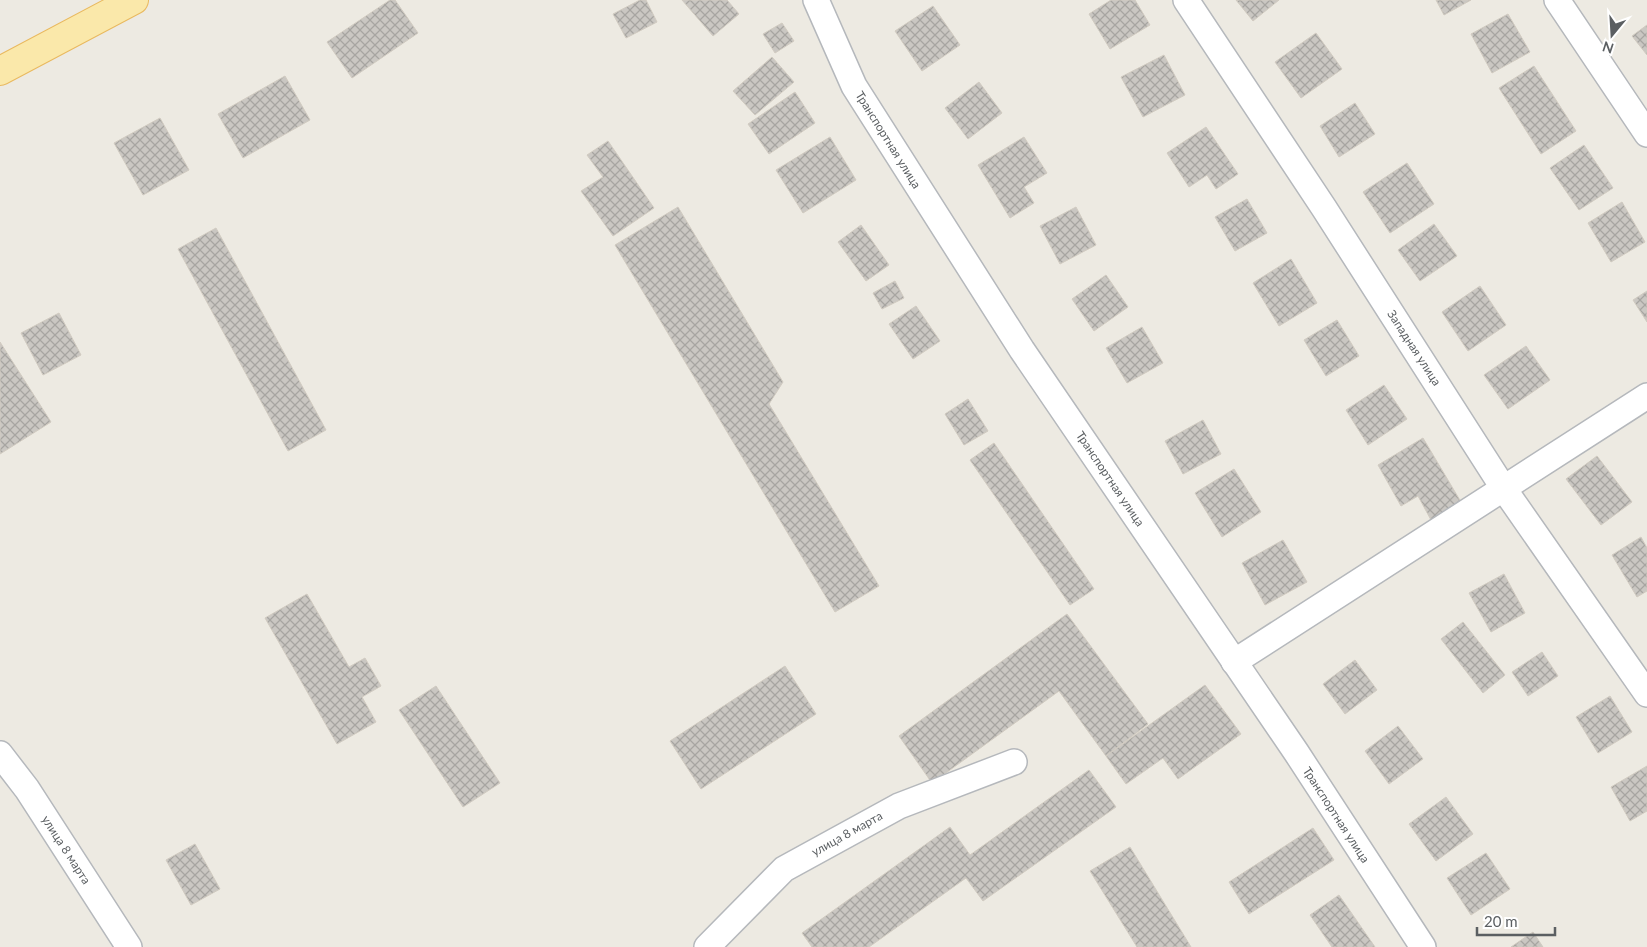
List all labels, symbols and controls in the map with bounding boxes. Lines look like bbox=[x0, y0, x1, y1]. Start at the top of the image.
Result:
north arrow bbox=[1587, 10, 1637, 60]
text: N bbox=[1600, 38, 1616, 58]
street label: Транспортная улица bbox=[852, 88, 924, 191]
street label: Западная улица bbox=[1384, 307, 1445, 388]
street label: Транспортная улица bbox=[1073, 428, 1148, 529]
street label: Транспортная улица bbox=[1300, 764, 1373, 866]
street label: улица 8 марта bbox=[809, 808, 885, 859]
street label: улица 8 марта bbox=[39, 813, 94, 887]
scale bar bbox=[1477, 904, 1554, 936]
text: 20 m bbox=[1484, 912, 1518, 930]

